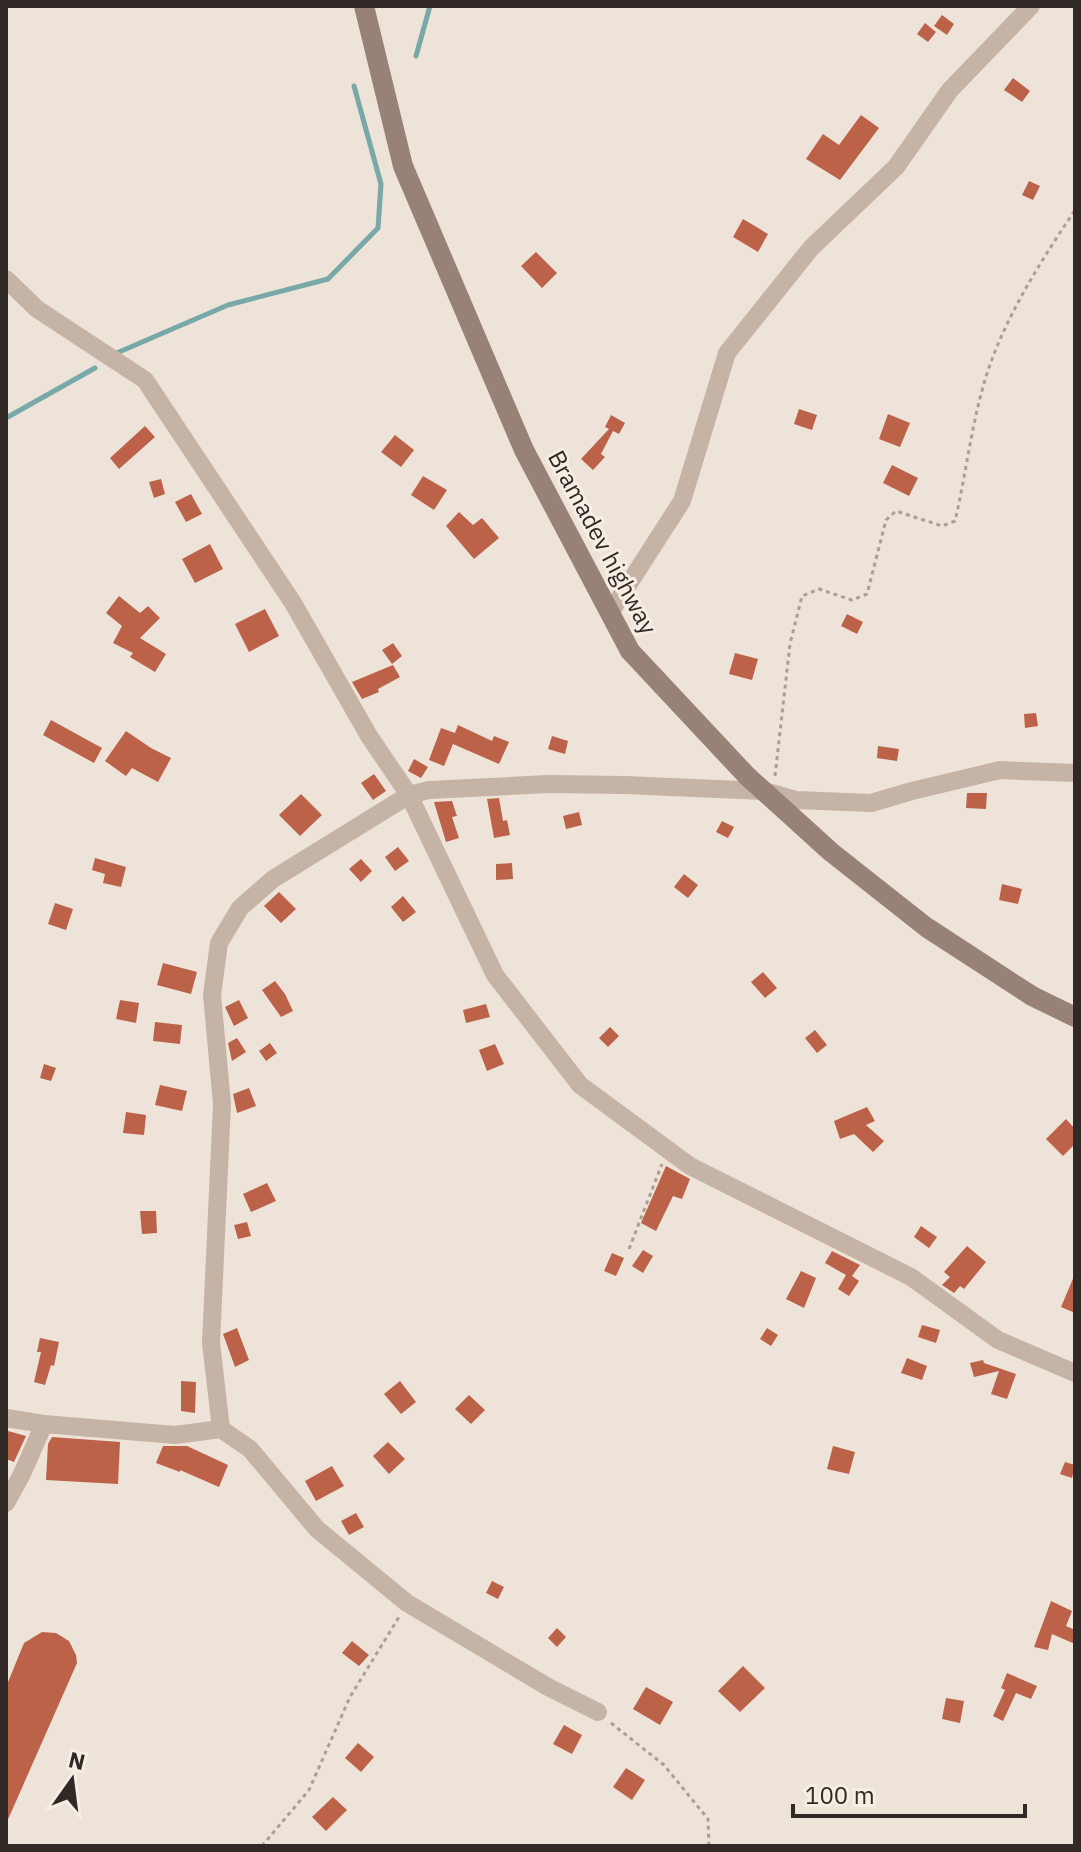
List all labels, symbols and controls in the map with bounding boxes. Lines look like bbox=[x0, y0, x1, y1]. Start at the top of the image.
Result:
street label: Bramadev highway bbox=[541, 444, 665, 640]
north arrow bbox=[32, 1740, 112, 1820]
text: N bbox=[66, 1744, 88, 1776]
scale bar bbox=[793, 1768, 1025, 1818]
text: 100 m bbox=[805, 1779, 875, 1811]

